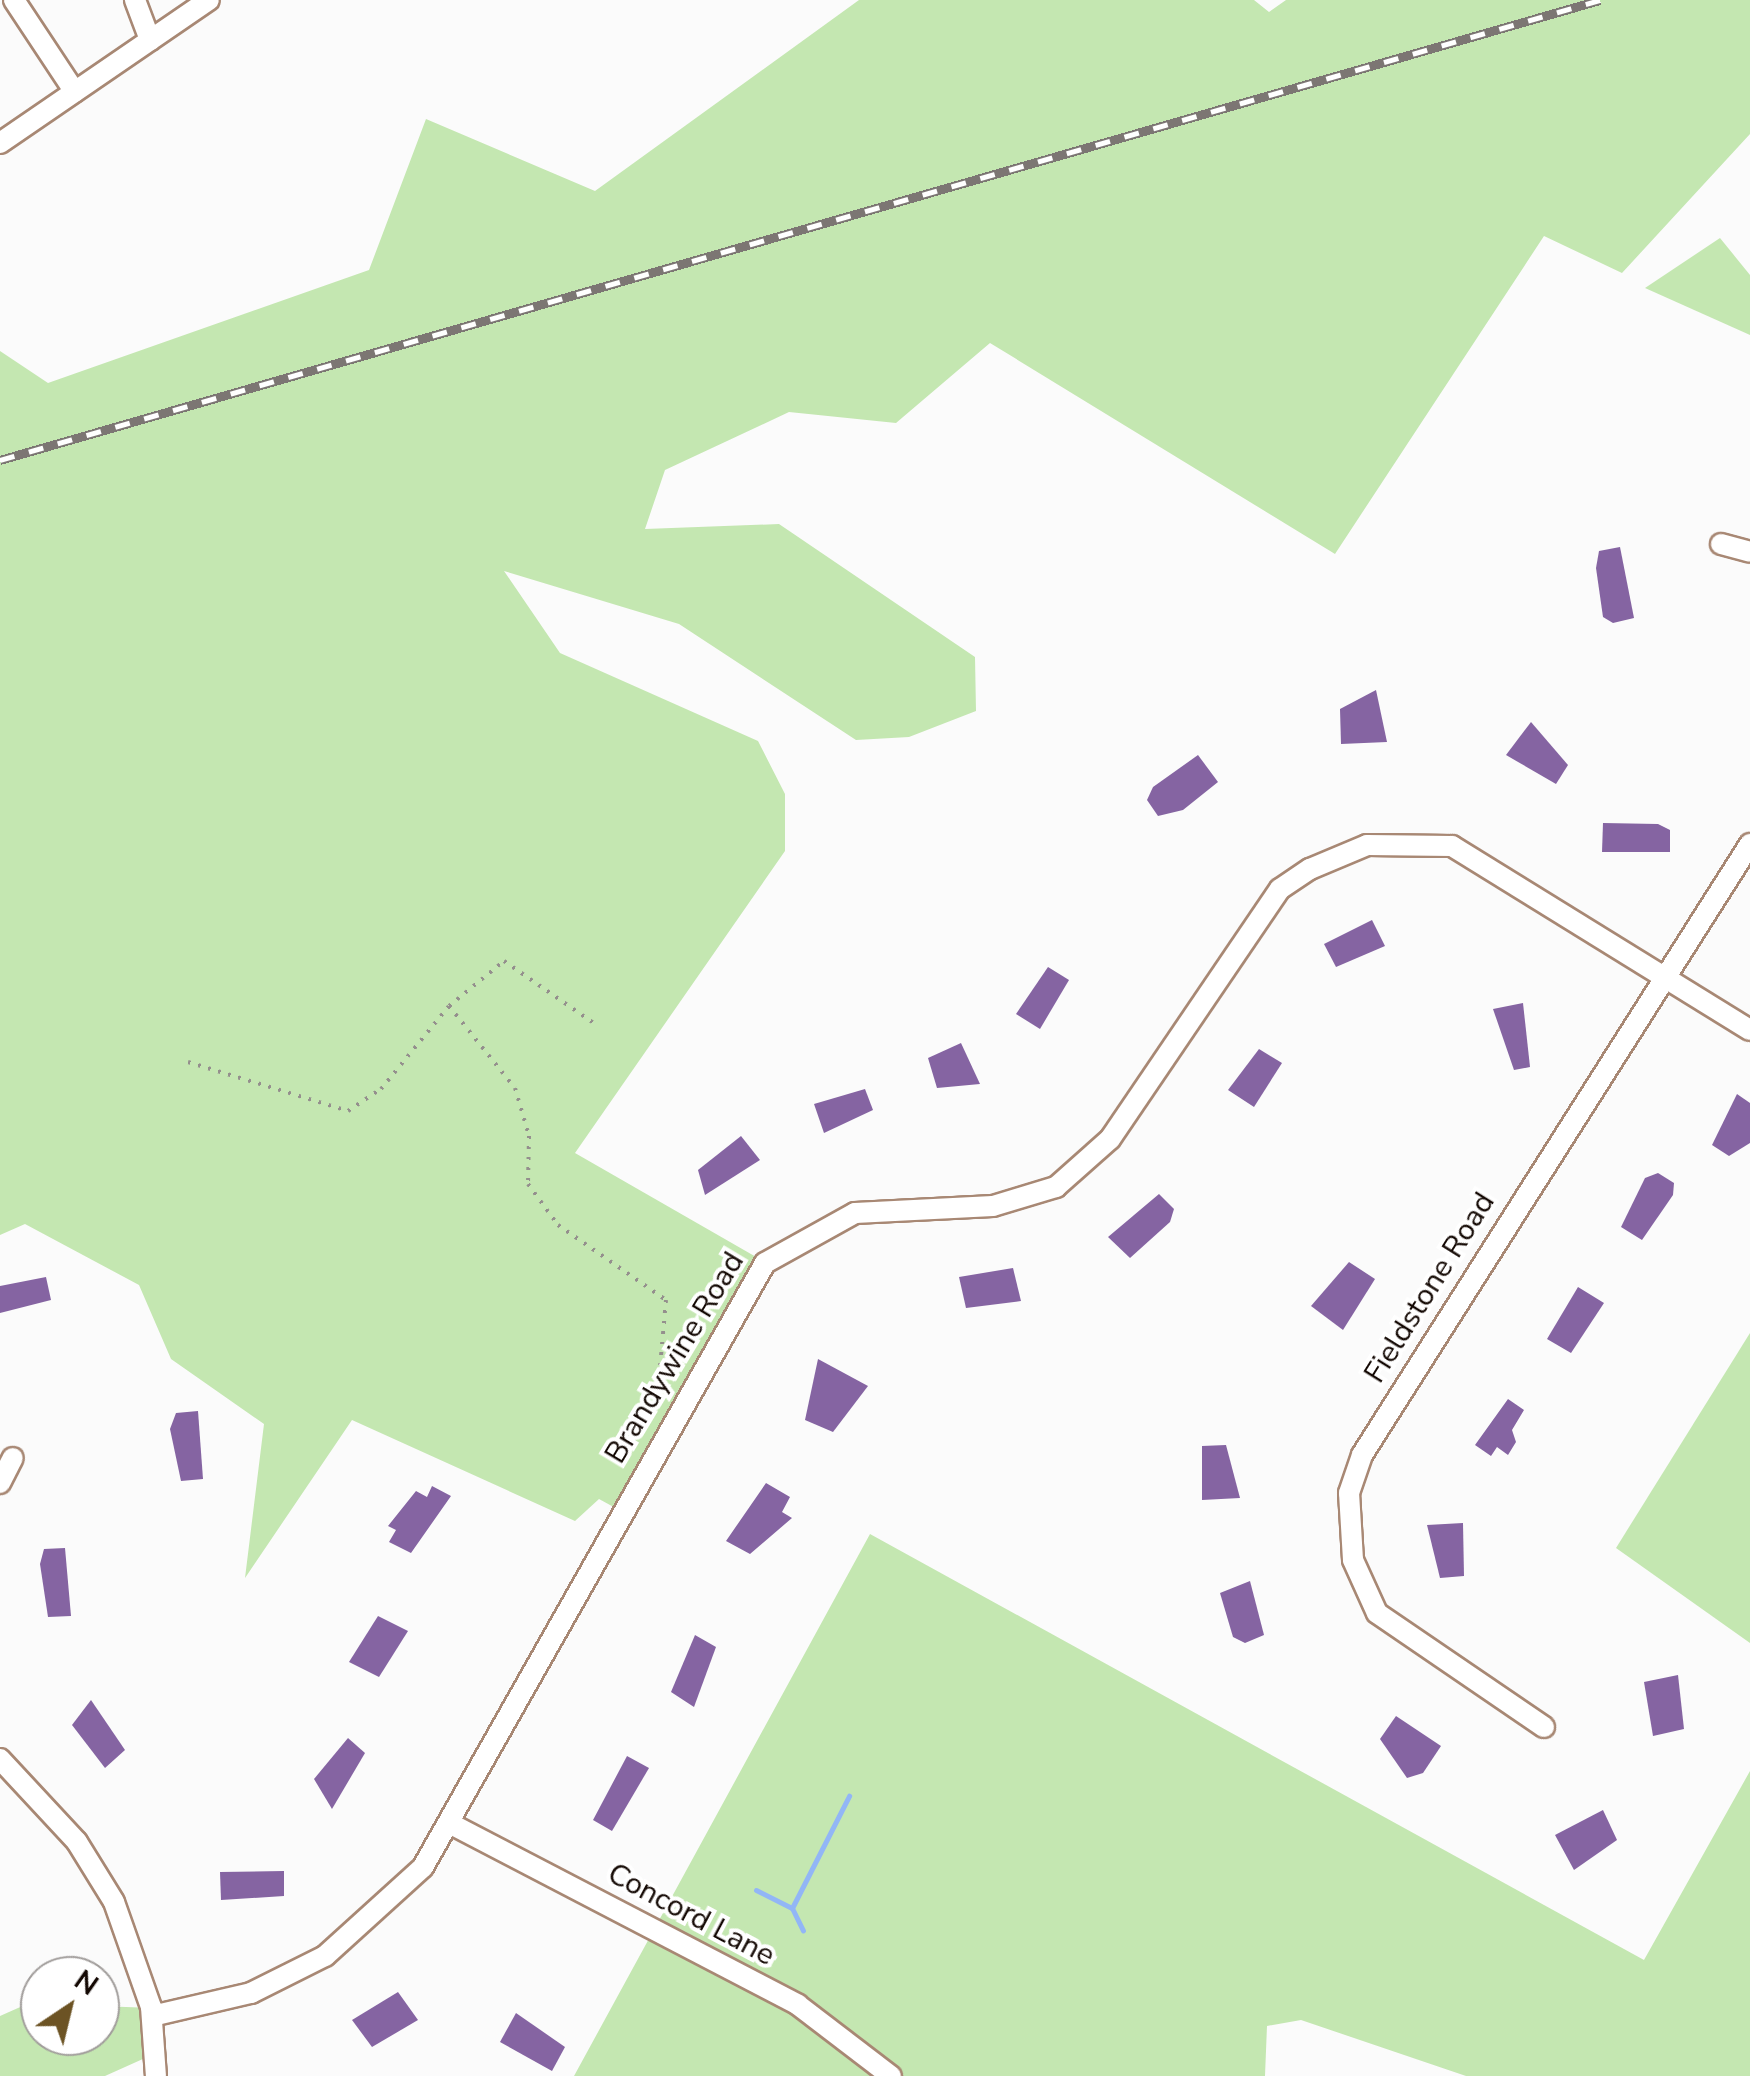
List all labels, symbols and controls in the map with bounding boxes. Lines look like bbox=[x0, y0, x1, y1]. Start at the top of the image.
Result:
street label: Fieldstone Road bbox=[1357, 1186, 1503, 1390]
street label: Brandywine Road bbox=[598, 1246, 752, 1470]
street label: Concord Lane bbox=[601, 1856, 781, 1974]
north arrow bbox=[20, 1956, 120, 2056]
text: N bbox=[67, 1961, 106, 2005]

